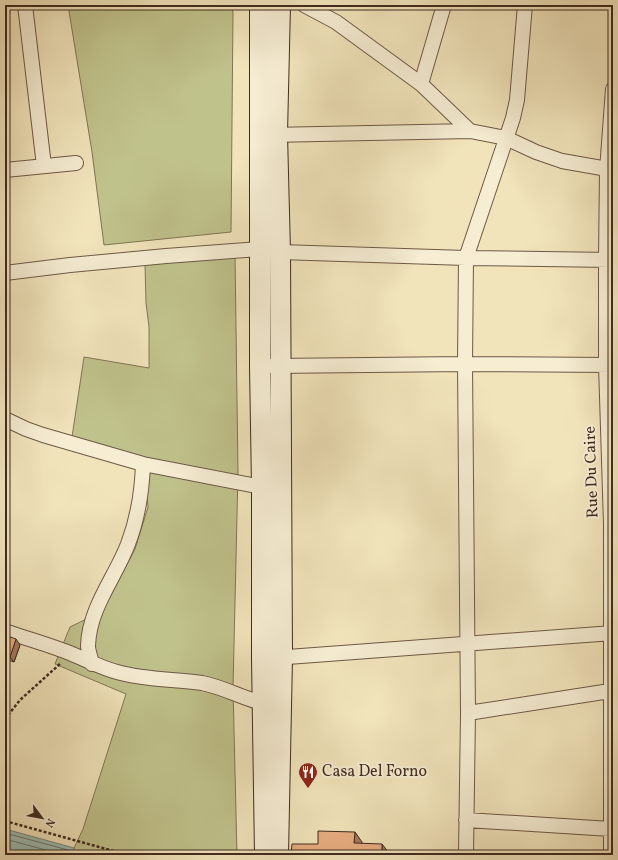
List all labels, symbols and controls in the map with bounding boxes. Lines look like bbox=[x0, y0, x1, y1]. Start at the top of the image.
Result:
street label: Rue Du Caire bbox=[579, 426, 605, 518]
restaurant icon: Casa Del Forno bbox=[297, 761, 319, 789]
place label: Casa Del Forno bbox=[322, 761, 427, 783]
north arrow bbox=[22, 798, 62, 838]
text: N bbox=[41, 815, 58, 830]

